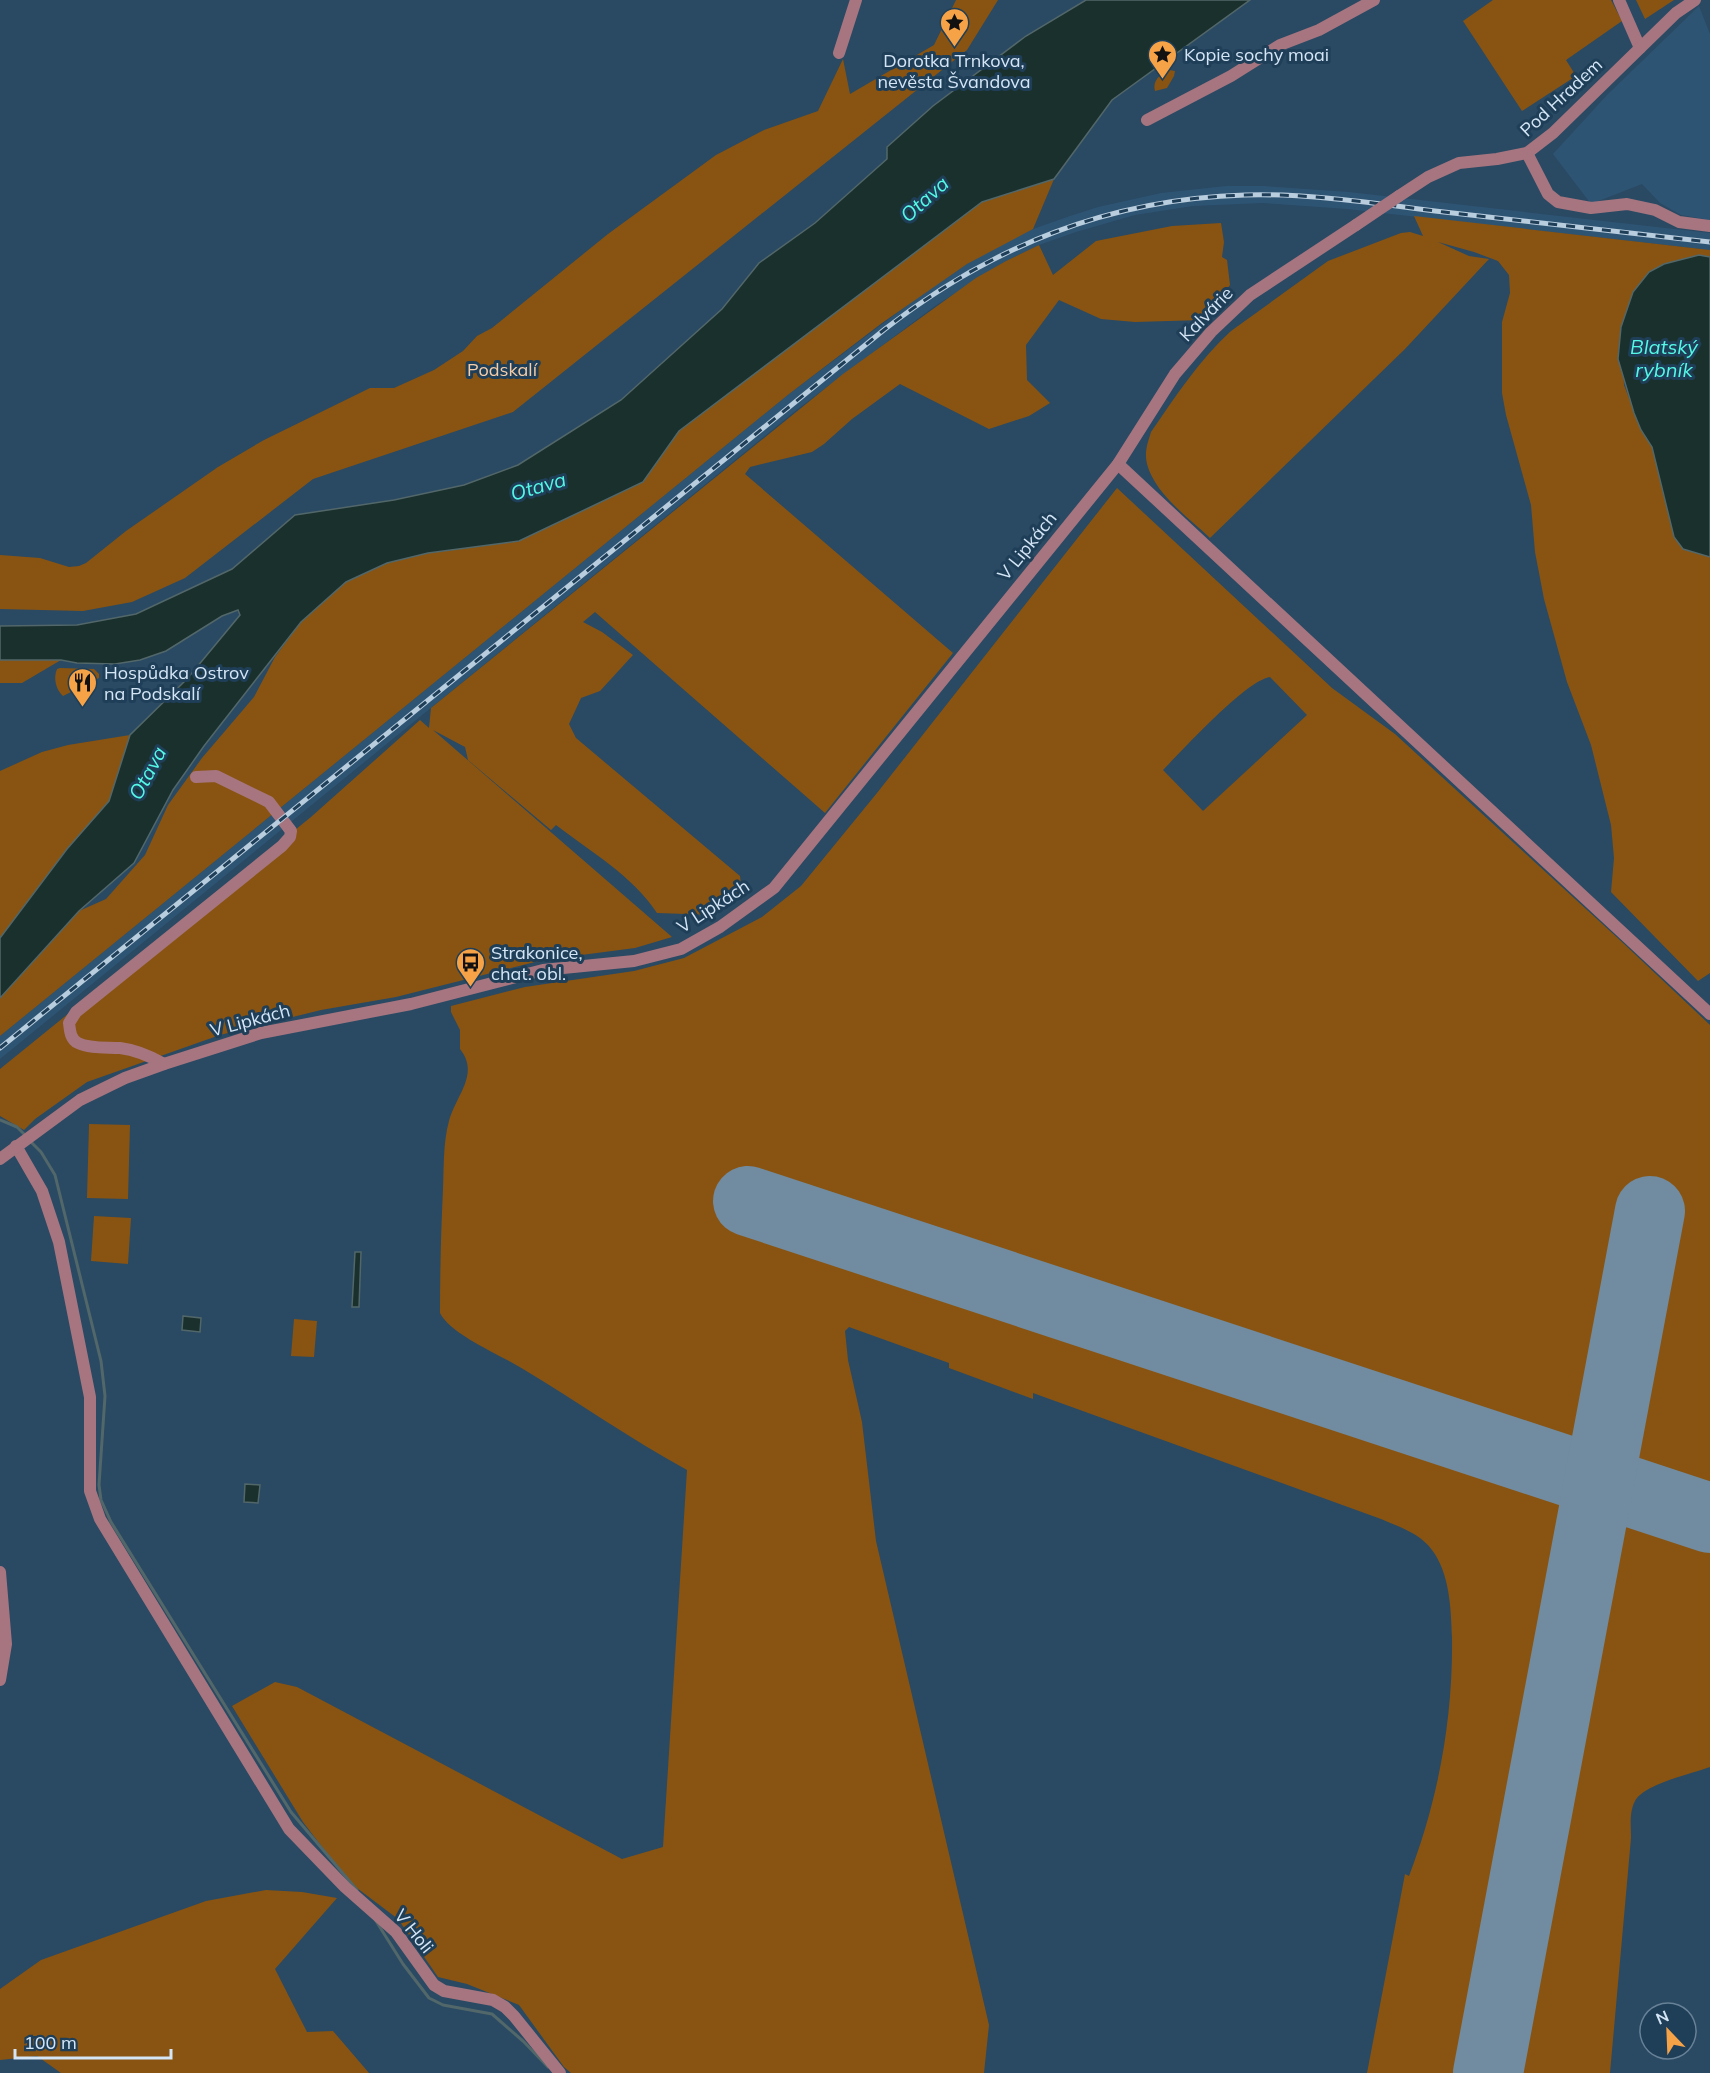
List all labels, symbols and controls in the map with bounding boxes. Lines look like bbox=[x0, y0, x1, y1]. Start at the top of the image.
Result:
place icon: Dorotka Trnkova, nevěsta Švandova bbox=[938, 7, 970, 49]
place icon: Kopie sochy moai bbox=[1147, 38, 1179, 80]
place label: Kopie sochy moai bbox=[1184, 43, 1329, 66]
place label: Dorotka Trnkova, nevěsta Švandova bbox=[877, 49, 1031, 93]
street label: Pod Hradem bbox=[1515, 53, 1607, 141]
water label: Otava bbox=[895, 171, 953, 227]
street label: Kalvárie bbox=[1174, 282, 1238, 346]
water label: Blatský rybník bbox=[1630, 334, 1699, 382]
park label: Podskalí bbox=[467, 358, 539, 381]
water label: Otava bbox=[507, 466, 569, 506]
street label: V Lipkách bbox=[992, 507, 1062, 585]
place label: Hospůdka Ostrov na Podskalí bbox=[104, 661, 249, 705]
restaurant icon: Hospůdka Ostrov na Podskalí bbox=[67, 666, 99, 708]
water label: Otava bbox=[123, 742, 171, 804]
street label: V Lipkách bbox=[672, 874, 754, 938]
place label: Strakonice, chat. obl. bbox=[491, 941, 583, 985]
bus stop icon: Strakonice, chat. obl. bbox=[454, 946, 486, 988]
street label: V Lipkách bbox=[208, 998, 292, 1042]
street label: V Holi bbox=[389, 1904, 439, 1958]
north arrow bbox=[1638, 2001, 1698, 2061]
text: N bbox=[1653, 2006, 1672, 2029]
scale bar bbox=[15, 2022, 171, 2060]
text: 100 m bbox=[24, 2031, 77, 2054]

